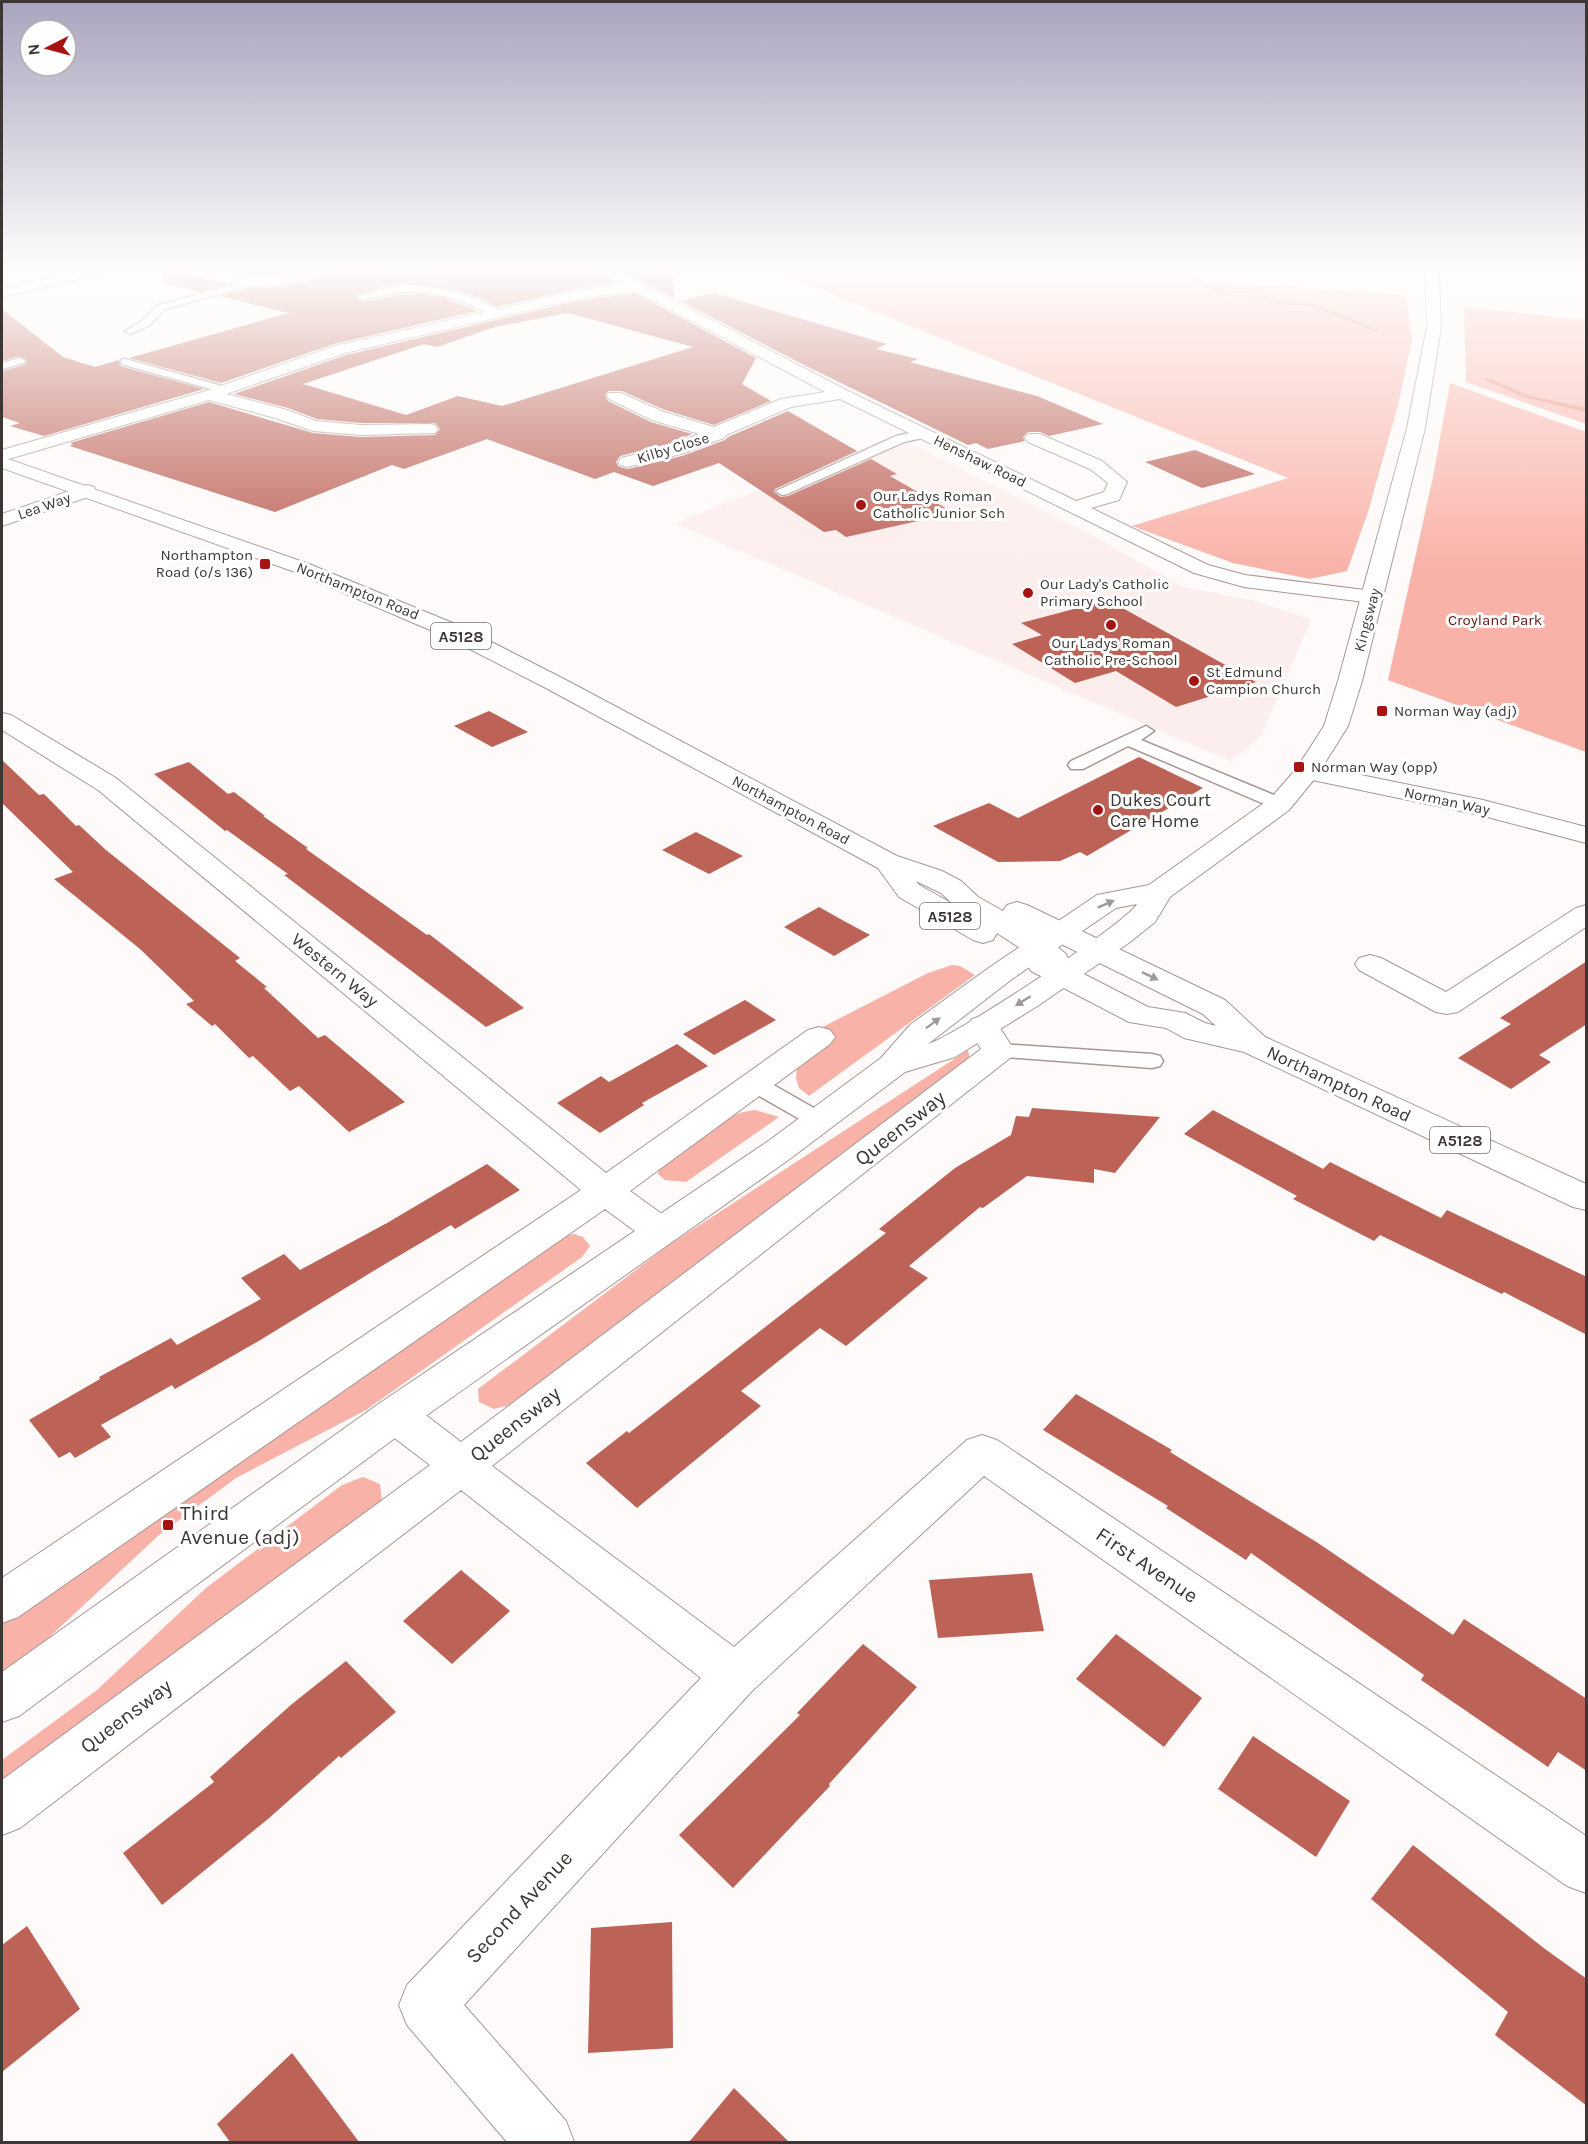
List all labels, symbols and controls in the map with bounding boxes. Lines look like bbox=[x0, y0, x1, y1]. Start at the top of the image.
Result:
north arrow bbox=[18, 18, 78, 78]
text: N bbox=[24, 43, 44, 56]
street label: Kilby Close bbox=[635, 429, 711, 467]
street label: Henshaw Road bbox=[931, 431, 1029, 491]
place label: Our Ladys Roman Catholic Junior Sch bbox=[873, 487, 1005, 522]
street label: Lea Way bbox=[15, 489, 73, 523]
marker: Our Ladys Roman Catholic Junior Sch bbox=[854, 498, 868, 512]
place label: Northampton Road (o/s 136) bbox=[156, 546, 253, 581]
marker: Northampton Road (o/s 136) bbox=[258, 557, 272, 571]
street label: Northampton Road bbox=[294, 558, 422, 624]
place label: Our Lady's Catholic Primary School bbox=[1040, 575, 1169, 610]
marker: Our Lady's Catholic Primary School bbox=[1021, 586, 1035, 600]
street label: Kingsway bbox=[1350, 586, 1384, 654]
park label: Croyland Park bbox=[1448, 611, 1542, 629]
marker: Our Ladys Roman Catholic Pre-School bbox=[1104, 618, 1118, 632]
road number: A5128 bbox=[431, 623, 491, 649]
place label: Our Ladys Roman Catholic Pre-School bbox=[1044, 634, 1178, 669]
place label: St Edmund Campion Church bbox=[1206, 663, 1321, 698]
marker: St Edmund Campion Church bbox=[1187, 674, 1201, 688]
place label: Norman Way (adj) bbox=[1394, 702, 1517, 720]
marker: Norman Way (adj) bbox=[1375, 704, 1389, 718]
place label: Norman Way (opp) bbox=[1311, 758, 1438, 776]
marker: Norman Way (opp) bbox=[1292, 760, 1306, 774]
street label: Northampton Road bbox=[729, 771, 853, 849]
street label: Norman Way bbox=[1403, 783, 1491, 819]
place label: Dukes Court Care Home bbox=[1110, 789, 1211, 832]
marker: Dukes Court Care Home bbox=[1091, 803, 1105, 817]
one-way arrow bbox=[1097, 899, 1115, 909]
road number: A5128 bbox=[920, 903, 980, 929]
street label: Western Way bbox=[287, 928, 383, 1012]
one-way arrow bbox=[1142, 971, 1159, 981]
one-way arrow bbox=[1015, 995, 1031, 1006]
one-way arrow bbox=[925, 1017, 941, 1029]
street label: Northampton Road bbox=[1263, 1041, 1415, 1127]
street label: Queensway bbox=[850, 1085, 950, 1171]
road number: A5128 bbox=[1430, 1127, 1490, 1153]
street label: Queensway bbox=[465, 1381, 565, 1467]
place label: Third Avenue (adj) bbox=[180, 1501, 300, 1549]
marker: Third Avenue (adj) bbox=[161, 1518, 175, 1532]
street label: First Avenue bbox=[1091, 1522, 1203, 1608]
street label: Queensway bbox=[76, 1674, 177, 1758]
street label: Second Avenue bbox=[461, 1846, 577, 1968]

